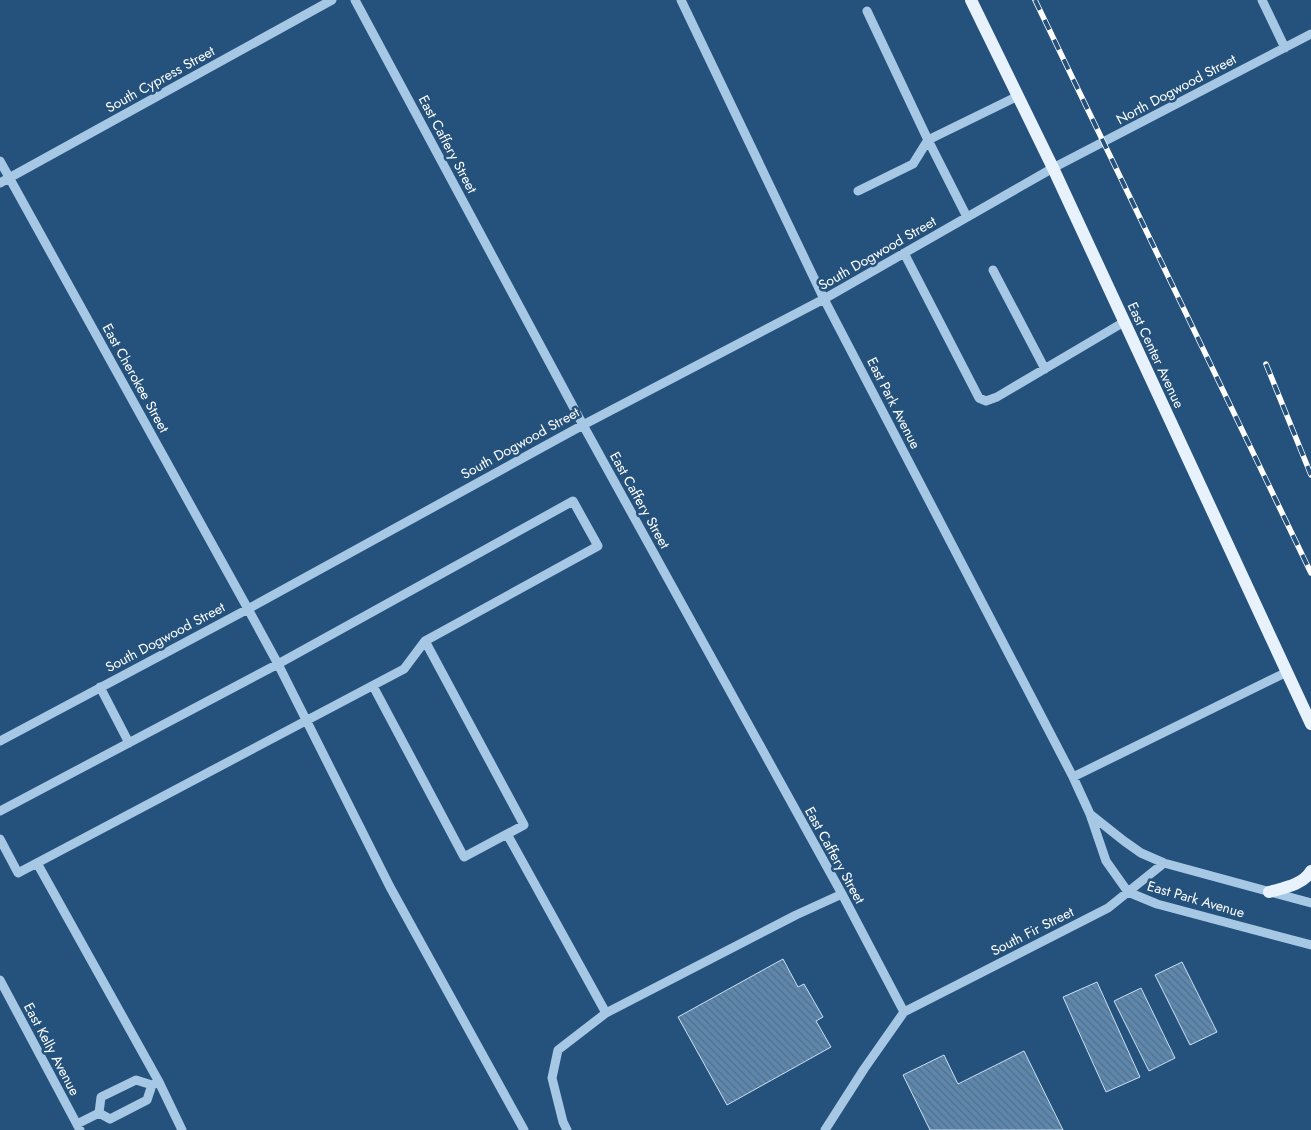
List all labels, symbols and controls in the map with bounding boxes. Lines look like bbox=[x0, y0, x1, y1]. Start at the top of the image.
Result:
street label: South Cypress Street bbox=[102, 40, 219, 117]
street label: North Dogwood Street bbox=[1112, 49, 1240, 129]
street label: East Caffery Street bbox=[414, 92, 483, 197]
street label: South Dogwood Street bbox=[814, 211, 940, 295]
street label: East Center Avenue bbox=[1123, 299, 1189, 411]
street label: East Cherokee Street bbox=[98, 320, 175, 437]
street label: East Park Avenue bbox=[862, 354, 926, 452]
street label: South Dogwood Street bbox=[457, 402, 584, 484]
street label: East Caffery Street bbox=[605, 448, 675, 553]
street label: South Dogwood Street bbox=[102, 597, 229, 677]
street label: East Caffery Street bbox=[800, 803, 870, 908]
street label: East Park Avenue bbox=[1145, 876, 1247, 922]
street label: South Fir Street bbox=[987, 901, 1077, 960]
street label: East Kelly Avenue bbox=[19, 999, 85, 1099]

